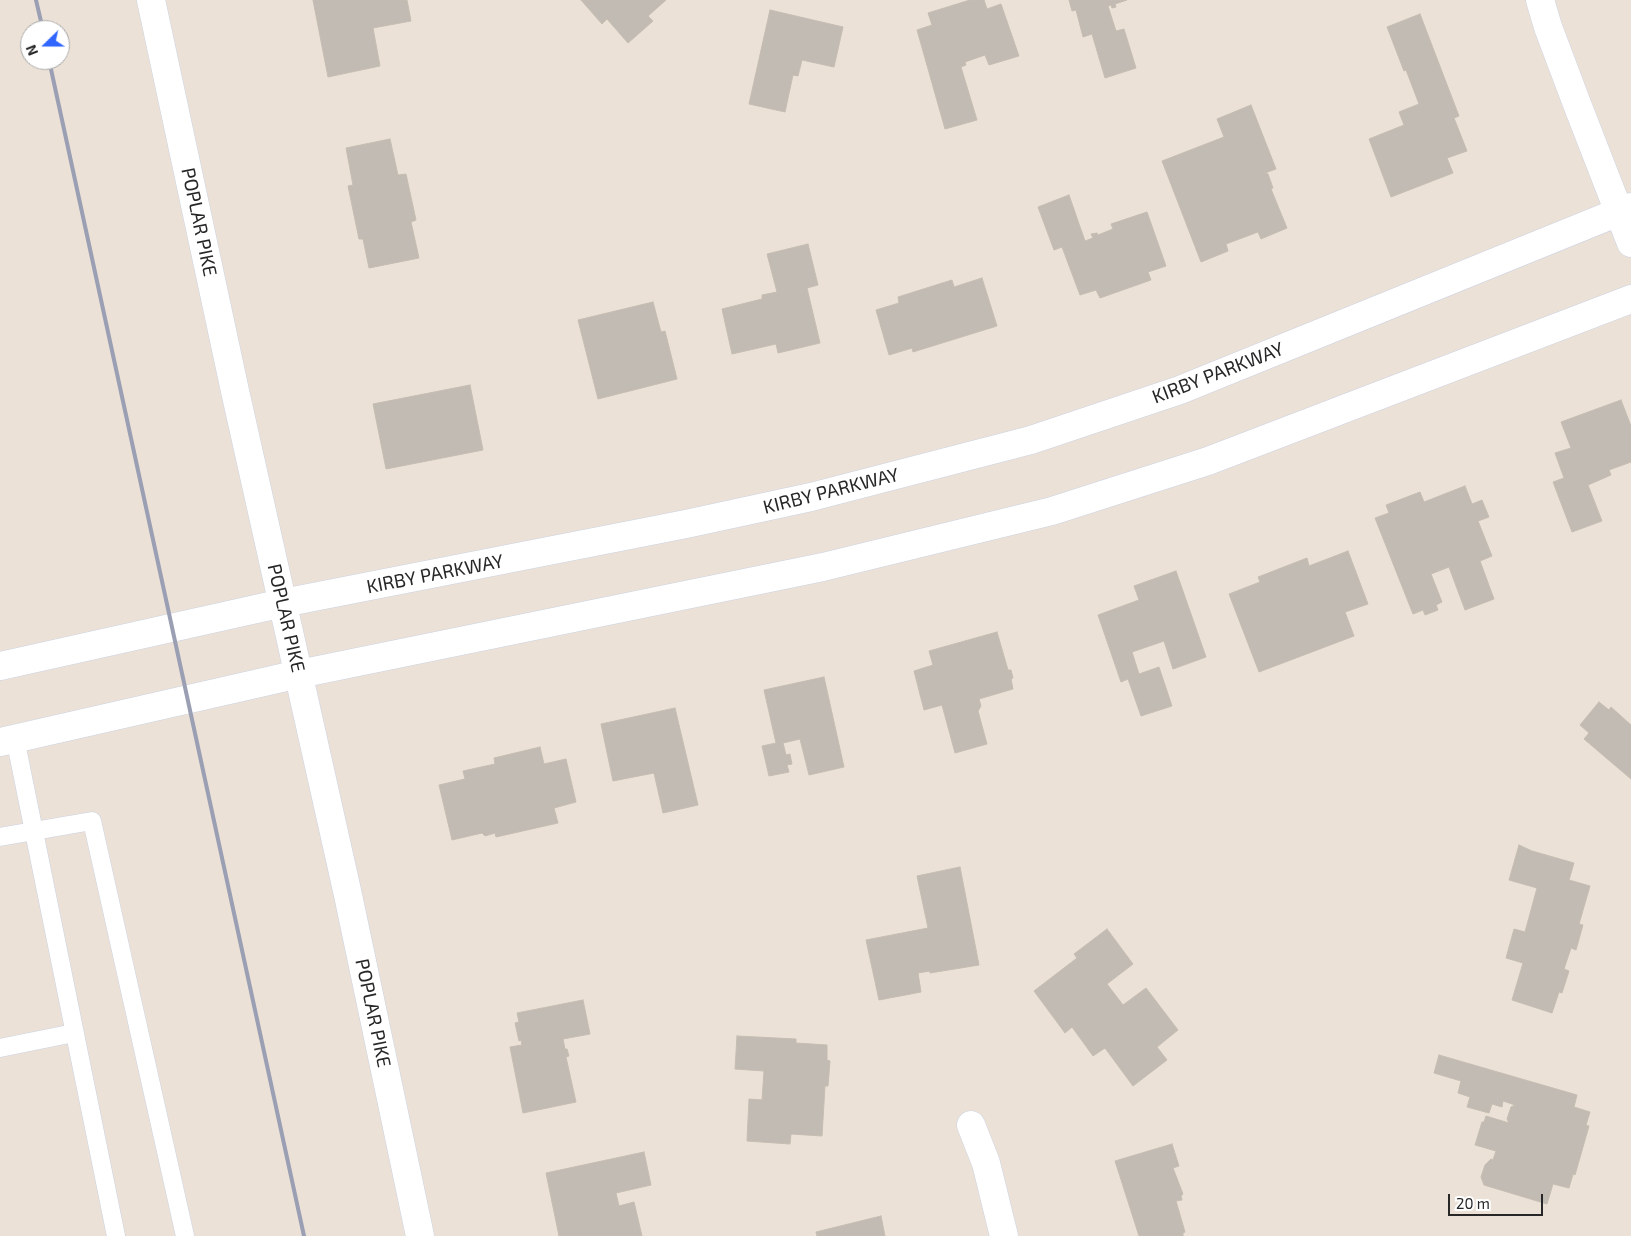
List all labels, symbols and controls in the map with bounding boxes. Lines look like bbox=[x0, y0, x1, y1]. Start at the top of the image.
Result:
north arrow bbox=[20, 20, 70, 70]
text: N bbox=[22, 43, 41, 58]
street label: POPLAR PIKE bbox=[176, 166, 222, 278]
street label: KIRBY PARKWAY bbox=[1149, 337, 1287, 409]
street label: KIRBY PARKWAY bbox=[761, 463, 901, 519]
street label: KIRBY PARKWAY bbox=[365, 550, 505, 598]
street label: POPLAR PIKE bbox=[262, 562, 310, 674]
street label: POPLAR PIKE bbox=[350, 957, 396, 1069]
scale bar bbox=[1451, 1184, 1546, 1216]
text: 20 m bbox=[1456, 1194, 1490, 1212]

